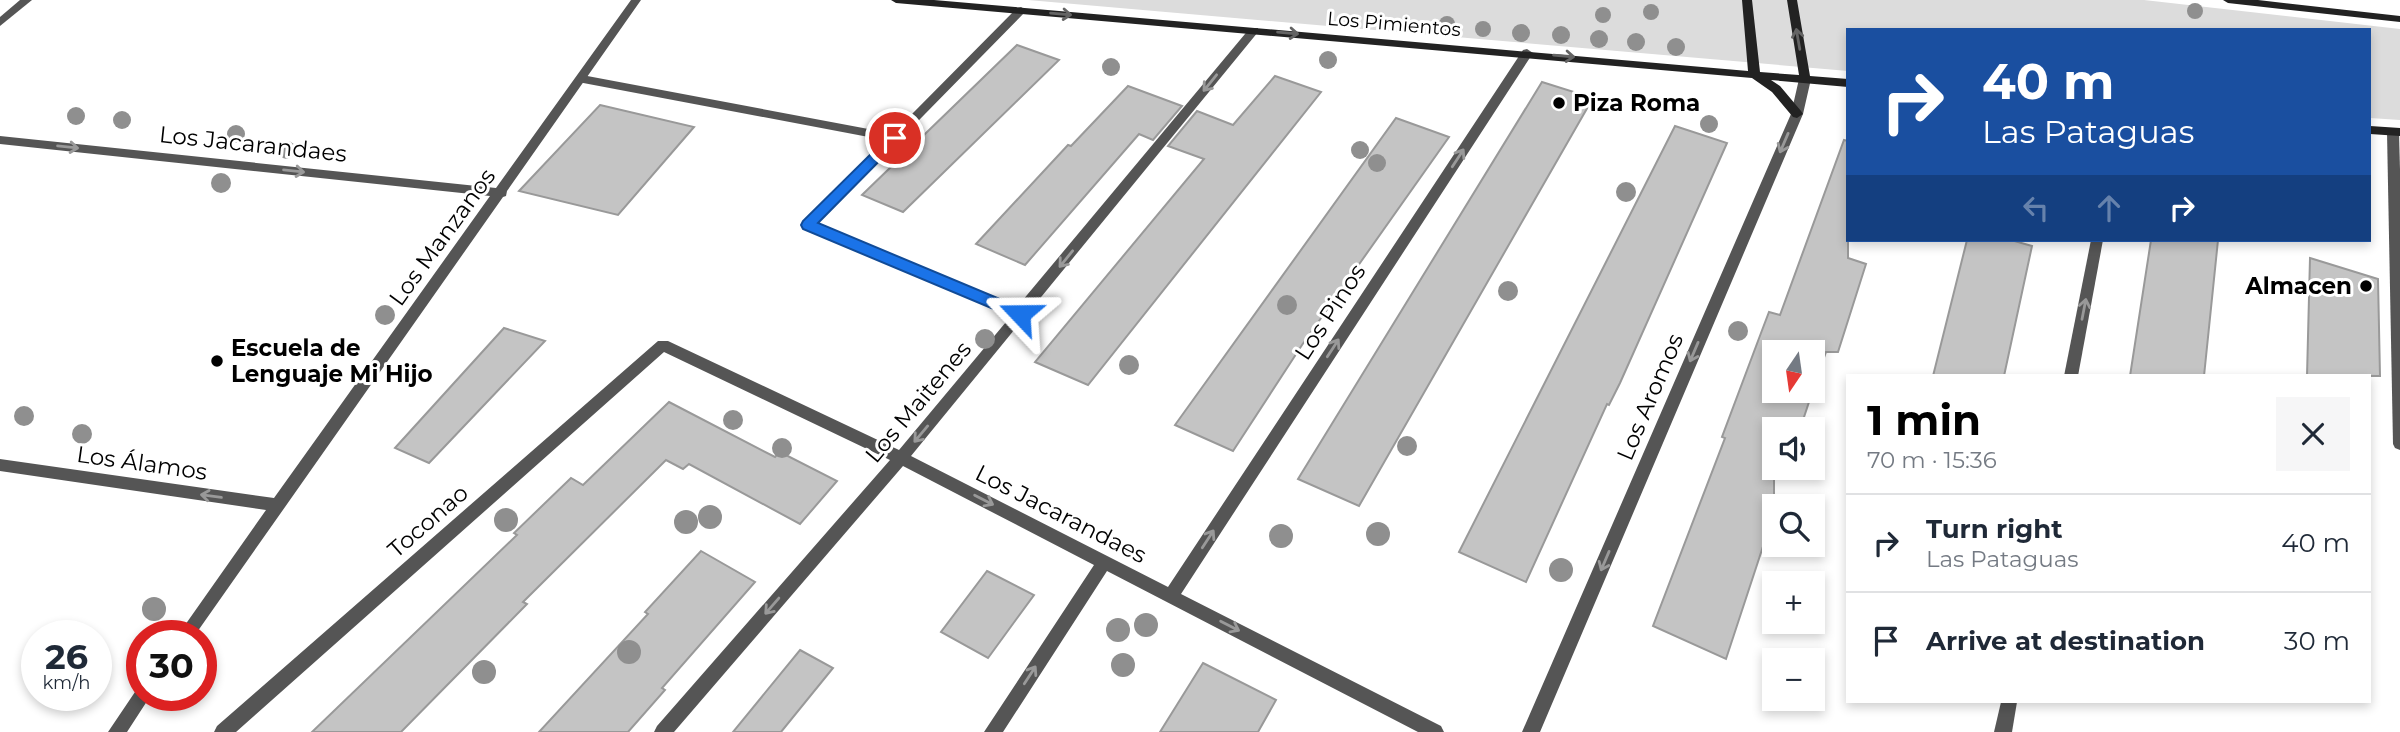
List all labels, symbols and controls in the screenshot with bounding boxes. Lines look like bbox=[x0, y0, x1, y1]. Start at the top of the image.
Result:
street label: Los Pimientos bbox=[1326, 7, 1462, 41]
one-way arrow bbox=[1050, 8, 1072, 21]
one-way arrow bbox=[1276, 27, 1299, 40]
one-way arrow bbox=[1791, 28, 1805, 51]
one-way arrow bbox=[1552, 50, 1574, 63]
text: 40 m bbox=[1982, 52, 2114, 111]
icon: right bbox=[1867, 56, 1958, 147]
one-way arrow bbox=[1203, 73, 1218, 91]
place label: Piza Roma bbox=[1573, 89, 1700, 117]
marker: Piza Roma bbox=[1551, 95, 1567, 111]
pin bbox=[865, 108, 925, 168]
text: Las Pataguas bbox=[1982, 112, 2194, 151]
icon: arrive bbox=[876, 119, 914, 157]
street label: Los Jacarandaes bbox=[158, 120, 348, 168]
one-way arrow bbox=[1777, 132, 1790, 153]
one-way arrow bbox=[56, 141, 79, 154]
one-way arrow bbox=[1450, 149, 1465, 168]
street label: Los Manzanos bbox=[383, 163, 501, 311]
one-way arrow bbox=[282, 165, 305, 178]
icon: left bbox=[2017, 189, 2055, 227]
icon: ahead bbox=[2090, 189, 2128, 227]
icon: right bbox=[2163, 189, 2201, 227]
one-way arrow bbox=[1058, 249, 1074, 267]
street label: Los Pinos bbox=[1289, 259, 1371, 365]
place label: Almacen bbox=[2244, 272, 2352, 300]
position arrow bbox=[983, 277, 1057, 351]
marker: Almacen bbox=[2358, 278, 2374, 294]
one-way arrow bbox=[2077, 298, 2091, 321]
street label: Los Aromos bbox=[1611, 329, 1689, 465]
place label: Escuela de Lenguaje Mi Hijo bbox=[231, 334, 433, 388]
street label: Los Maitenes bbox=[859, 336, 977, 468]
one-way arrow bbox=[1326, 339, 1340, 359]
north arrow bbox=[1762, 340, 1825, 402]
map controls bbox=[1762, 340, 1825, 711]
one-way arrow bbox=[1687, 341, 1700, 363]
marker: Escuela de Lenguaje Mi Hijo bbox=[209, 353, 225, 369]
text: 1 min bbox=[1867, 394, 1981, 446]
button: close bbox=[2276, 397, 2350, 471]
button: sound bbox=[1762, 417, 1825, 480]
one-way arrow bbox=[913, 425, 929, 443]
street label: Los Álamos bbox=[75, 440, 209, 486]
text: 70 m · 15:36 bbox=[1867, 446, 1997, 474]
street label: Los Jacarandaes bbox=[971, 459, 1151, 569]
street label: Toconao bbox=[382, 479, 474, 563]
one-way arrow bbox=[200, 489, 223, 502]
one-way arrow bbox=[973, 494, 994, 508]
button: search bbox=[1762, 494, 1825, 557]
text: Turn right bbox=[1926, 513, 2062, 545]
icon: right bbox=[1867, 524, 1905, 562]
text: 40 m bbox=[2281, 527, 2350, 559]
one-way arrow bbox=[1201, 529, 1215, 549]
text: Las Pataguas bbox=[1926, 545, 2079, 573]
one-way arrow bbox=[1597, 550, 1610, 572]
button: + bbox=[1762, 571, 1825, 634]
one-way arrow bbox=[764, 597, 780, 615]
speed limit sign: 30 bbox=[126, 620, 217, 711]
one-way arrow bbox=[1219, 620, 1240, 634]
icon: arrive bbox=[1867, 622, 1905, 660]
text: Arrive at destination bbox=[1926, 625, 2205, 657]
text: 30 m bbox=[2284, 625, 2350, 657]
text: 26 bbox=[45, 635, 88, 678]
button: − bbox=[1762, 648, 1825, 711]
one-way arrow bbox=[1023, 666, 1037, 685]
text: km/h bbox=[42, 672, 91, 694]

